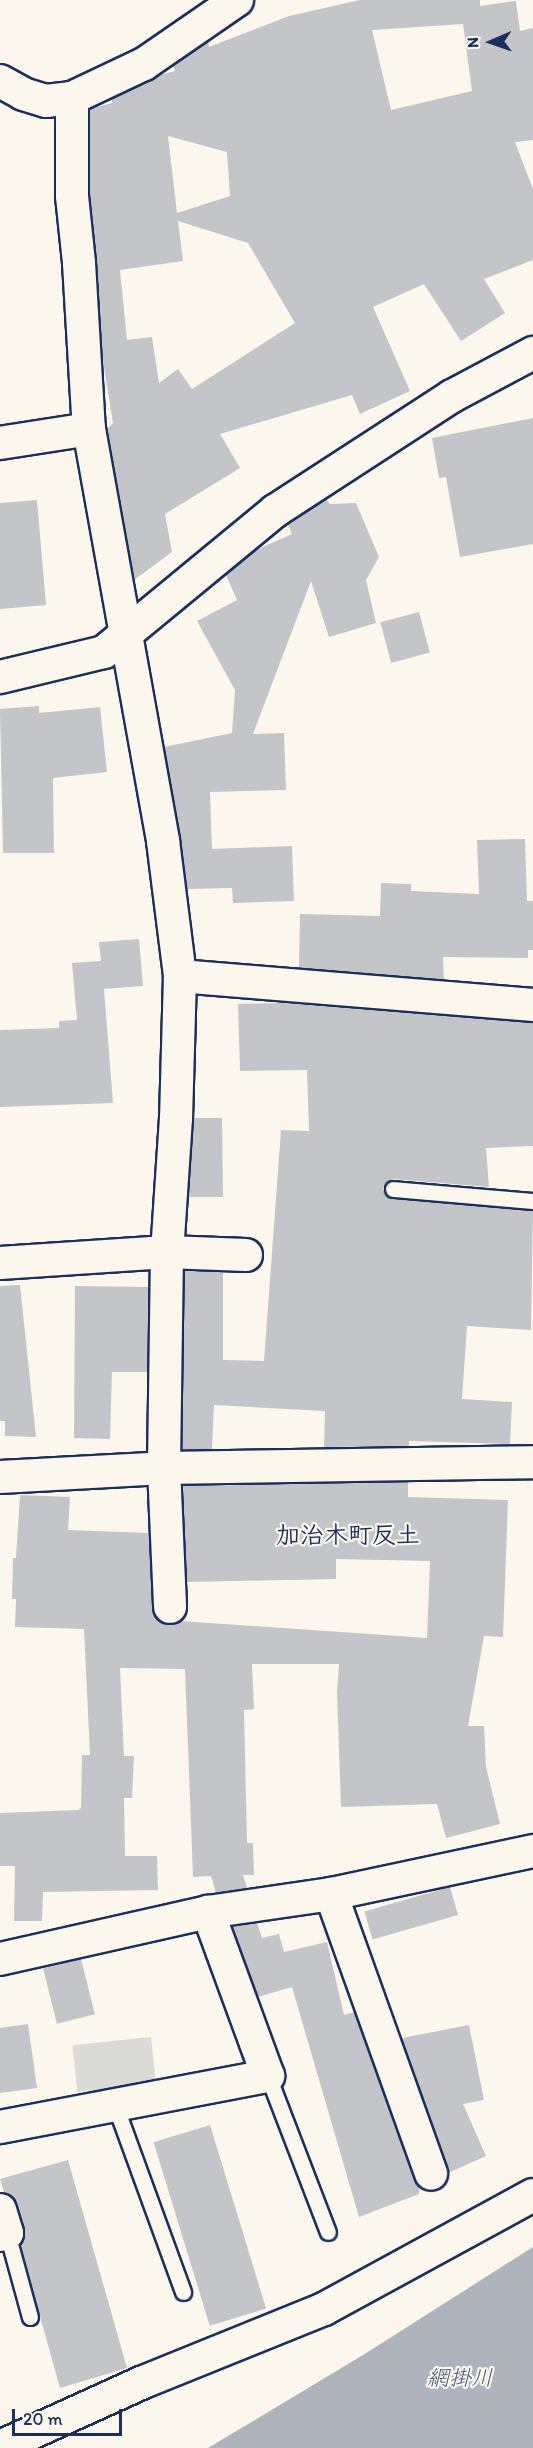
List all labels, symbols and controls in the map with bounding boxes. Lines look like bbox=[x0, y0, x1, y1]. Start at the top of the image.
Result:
north arrow bbox=[461, 12, 521, 72]
text: N bbox=[463, 37, 482, 48]
district label: 加治木町反土 bbox=[276, 1521, 420, 1549]
water label: 網掛川 bbox=[427, 2365, 493, 2391]
scale bar bbox=[15, 2397, 124, 2435]
text: 20 m bbox=[23, 2408, 63, 2430]

